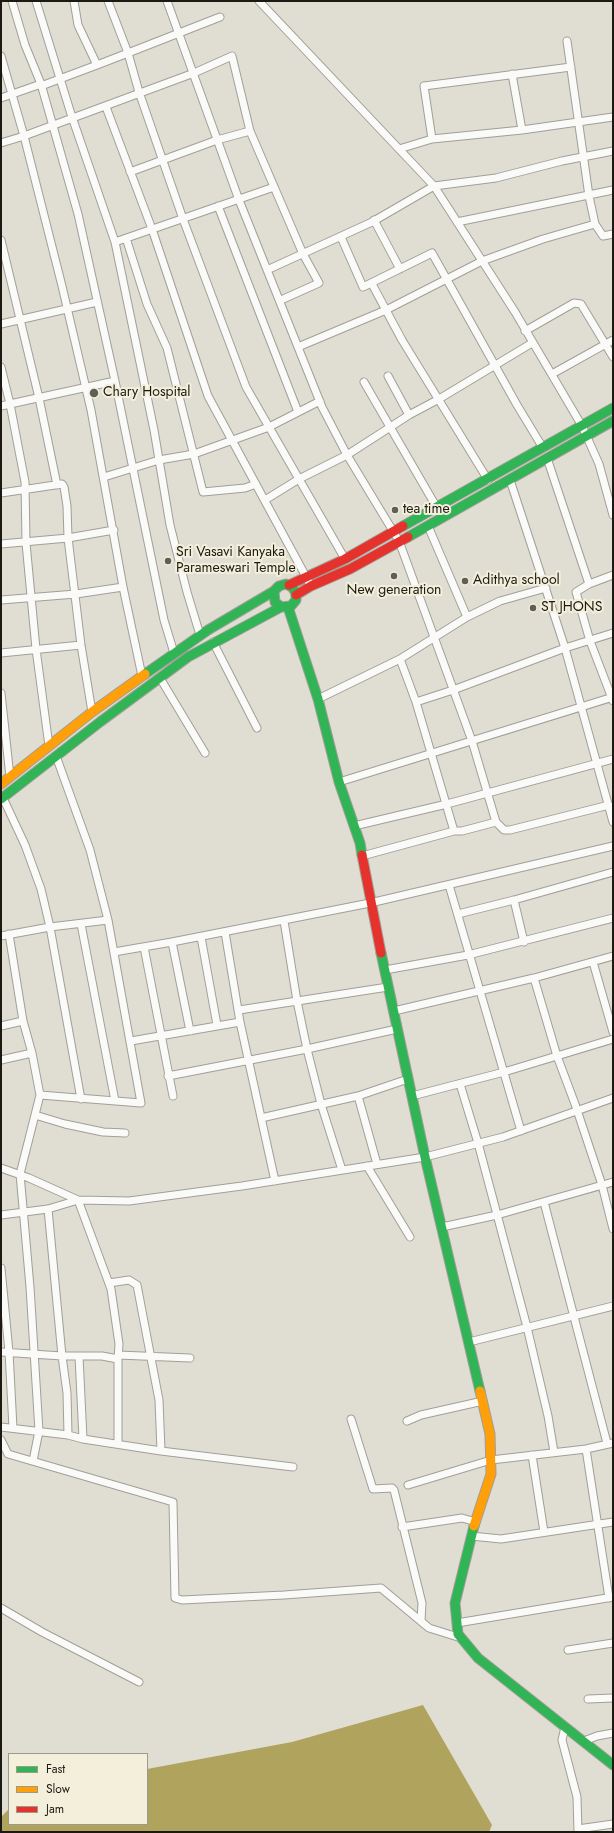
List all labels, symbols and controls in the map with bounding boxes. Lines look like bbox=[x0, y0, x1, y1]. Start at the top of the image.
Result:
place label: Chary Hospital bbox=[103, 385, 190, 401]
marker: Chary Hospital bbox=[88, 387, 100, 399]
place label: tea time bbox=[403, 502, 450, 518]
marker: tea time bbox=[390, 505, 400, 515]
place label: Sri Vasavi Kanyaka Parameswari Temple bbox=[176, 545, 296, 578]
marker: Sri Vasavi Kanyaka Parameswari Temple bbox=[163, 556, 173, 566]
marker: New generation bbox=[389, 571, 399, 581]
place label: Adithya school bbox=[473, 573, 560, 589]
marker: Adithya school bbox=[460, 576, 470, 586]
place label: New generation bbox=[347, 583, 441, 599]
place label: ST JHONS bbox=[541, 600, 602, 616]
marker: ST JHONS bbox=[528, 603, 538, 613]
legend bbox=[8, 1753, 148, 1825]
text: Fast bbox=[46, 1760, 65, 1778]
text: Slow bbox=[46, 1780, 70, 1798]
text: Jam bbox=[46, 1800, 64, 1818]

